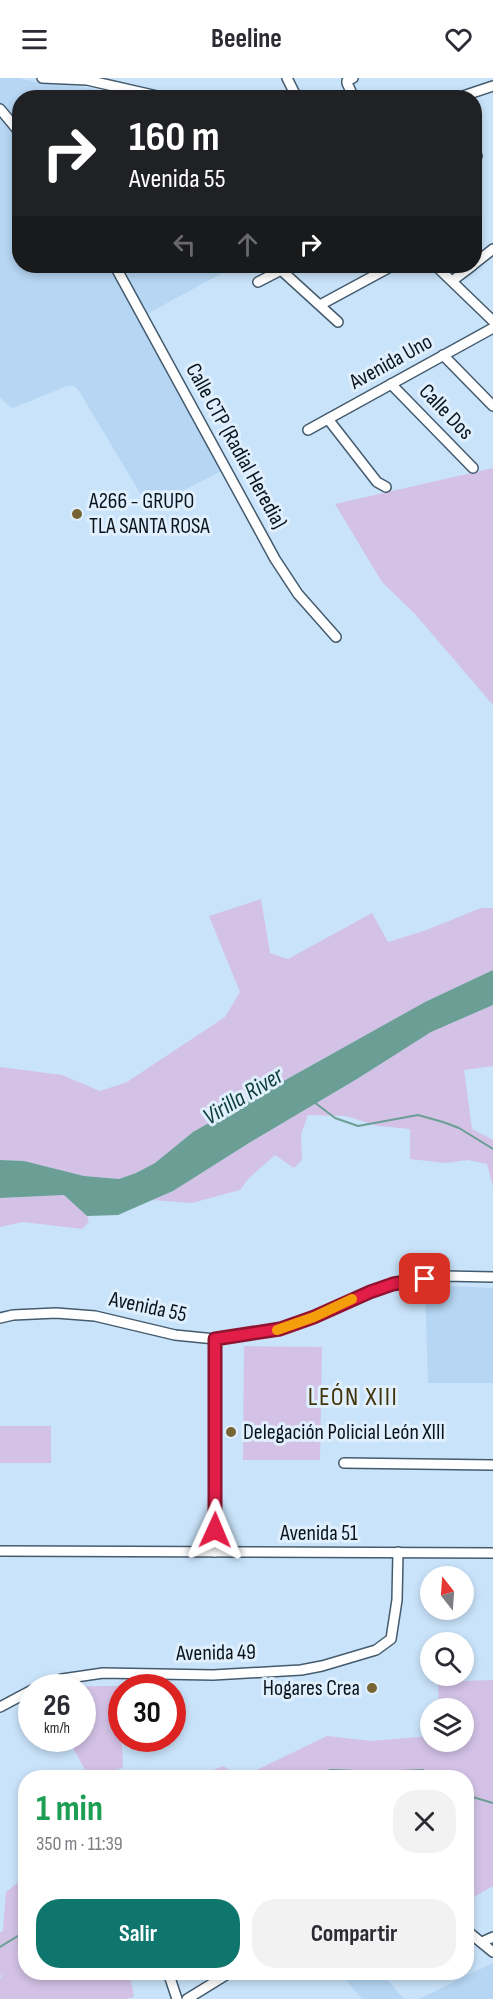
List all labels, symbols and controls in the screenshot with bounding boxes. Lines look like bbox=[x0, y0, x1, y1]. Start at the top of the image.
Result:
icon: menu bbox=[18, 23, 51, 56]
text: Beeline bbox=[211, 23, 282, 55]
icon: heart bbox=[442, 23, 475, 56]
text: 160 m bbox=[129, 112, 220, 163]
icon: right bbox=[30, 114, 108, 192]
text: Avenida 55 bbox=[129, 163, 226, 195]
icon: left bbox=[168, 228, 201, 261]
icon: ahead bbox=[231, 228, 264, 261]
icon: right bbox=[294, 228, 327, 261]
street label: Avenida Uno bbox=[344, 328, 437, 396]
street label: Calle CTP (Radial Heredia) bbox=[179, 358, 293, 534]
street label: Calle Dos bbox=[413, 378, 479, 446]
place label: A266 - GRUPO TLA SANTA ROSA bbox=[88, 488, 210, 540]
marker: A266 - GRUPO TLA SANTA ROSA bbox=[70, 507, 84, 521]
water label: Virilla River bbox=[198, 1060, 289, 1131]
pin bbox=[399, 1253, 450, 1304]
icon: arrive bbox=[408, 1262, 441, 1295]
street label: Avenida 55 bbox=[106, 1285, 189, 1328]
district label: LEÓN XIII bbox=[308, 1382, 398, 1413]
place label: Delegación Policial León XIII bbox=[243, 1419, 445, 1446]
marker: Delegación Policial León XIII bbox=[224, 1425, 238, 1439]
position arrow bbox=[183, 1498, 247, 1562]
street label: Avenida 51 bbox=[279, 1520, 358, 1547]
north arrow bbox=[420, 1566, 474, 1620]
map controls bbox=[420, 1566, 474, 1752]
button: search bbox=[420, 1632, 474, 1686]
street label: Avenida 49 bbox=[175, 1639, 256, 1667]
speed limit sign: 30 bbox=[108, 1674, 186, 1752]
place label: Hogares Crea bbox=[263, 1675, 360, 1702]
marker: Hogares Crea bbox=[365, 1681, 379, 1695]
text: 26 bbox=[43, 1688, 71, 1724]
button: layers bbox=[420, 1698, 474, 1752]
text: km/h bbox=[44, 1719, 70, 1738]
text: 1 min bbox=[36, 1788, 103, 1831]
button: close bbox=[393, 1790, 456, 1853]
text: 350 m · 11:39 bbox=[36, 1832, 123, 1856]
button: Salir bbox=[36, 1899, 240, 1968]
button: Compartir bbox=[252, 1899, 456, 1968]

